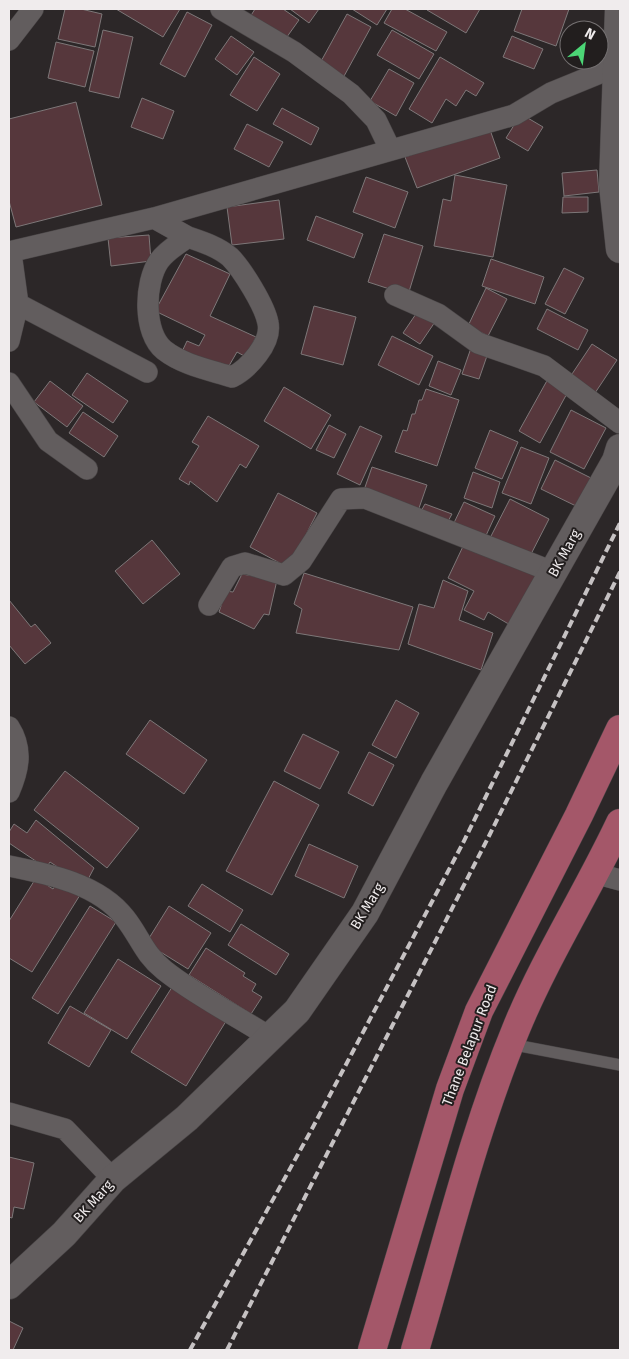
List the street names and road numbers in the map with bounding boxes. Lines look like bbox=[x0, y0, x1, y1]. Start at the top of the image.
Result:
street label: BK Marg bbox=[545, 526, 585, 580]
street label: BK Marg bbox=[347, 879, 388, 933]
street label: Thane Belapur Road bbox=[439, 982, 500, 1108]
street label: BK Marg bbox=[70, 1176, 117, 1226]

